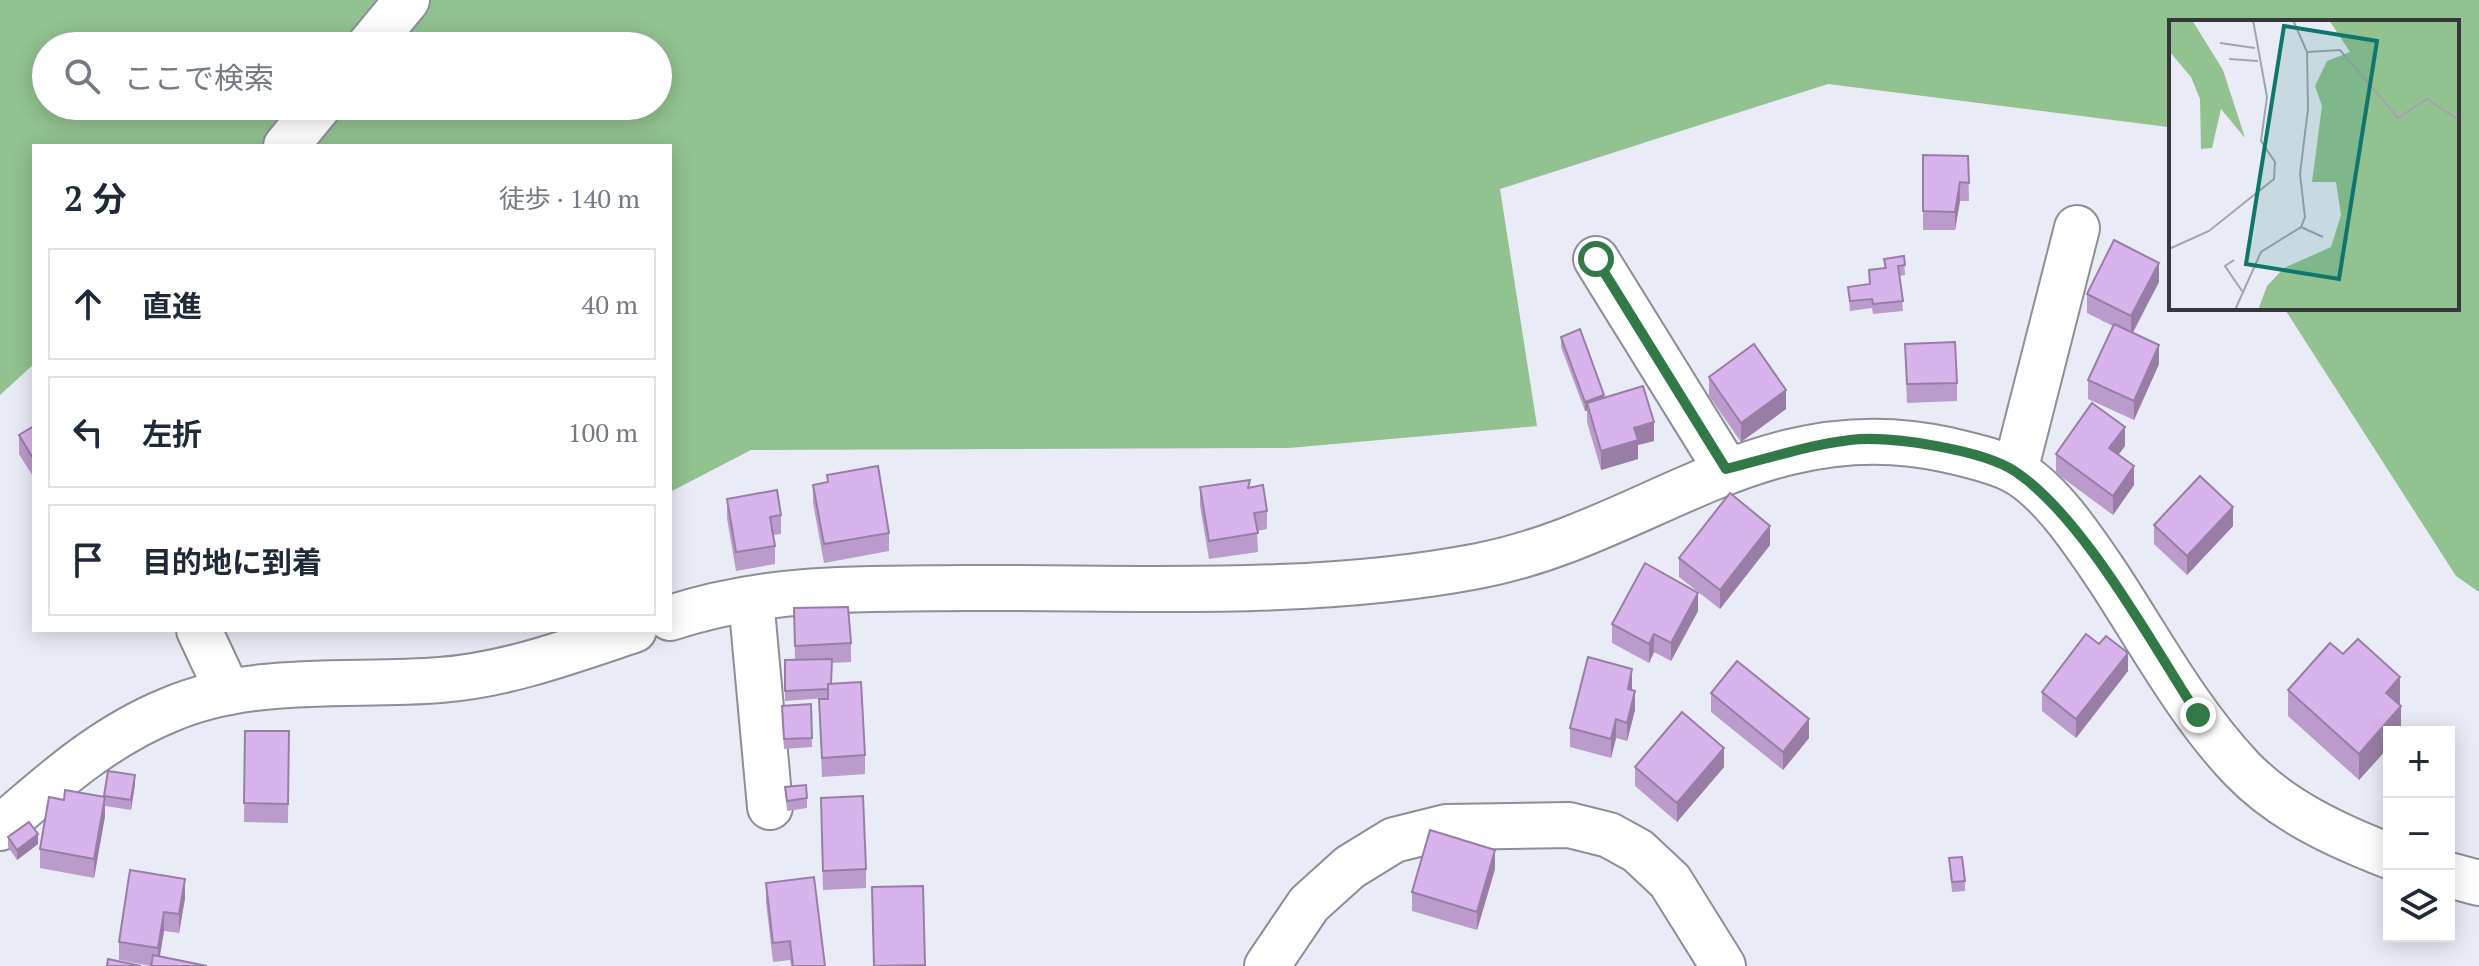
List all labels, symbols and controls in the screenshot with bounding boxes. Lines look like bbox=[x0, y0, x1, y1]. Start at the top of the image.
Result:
inset map bbox=[2169, 20, 2459, 310]
search box bbox=[32, 32, 672, 120]
icon: search bbox=[60, 54, 104, 98]
text: ここで検索 bbox=[124, 58, 274, 98]
text: 2 分 bbox=[64, 176, 126, 221]
text: 徒歩 · 140 m bbox=[499, 181, 640, 215]
route start bbox=[1578, 241, 1614, 277]
icon: ahead bbox=[66, 282, 110, 326]
text: 直進 bbox=[142, 286, 202, 326]
text: 40 m bbox=[582, 287, 638, 321]
icon: left bbox=[66, 410, 110, 454]
text: 左折 bbox=[142, 414, 202, 454]
text: 100 m bbox=[568, 415, 638, 449]
icon: arrive bbox=[66, 538, 110, 582]
text: 目的地に到着 bbox=[142, 542, 322, 582]
route end bbox=[2180, 697, 2216, 733]
map controls bbox=[2383, 726, 2455, 942]
button: + bbox=[2383, 726, 2455, 798]
button: − bbox=[2383, 798, 2455, 870]
button: layers bbox=[2383, 870, 2455, 942]

